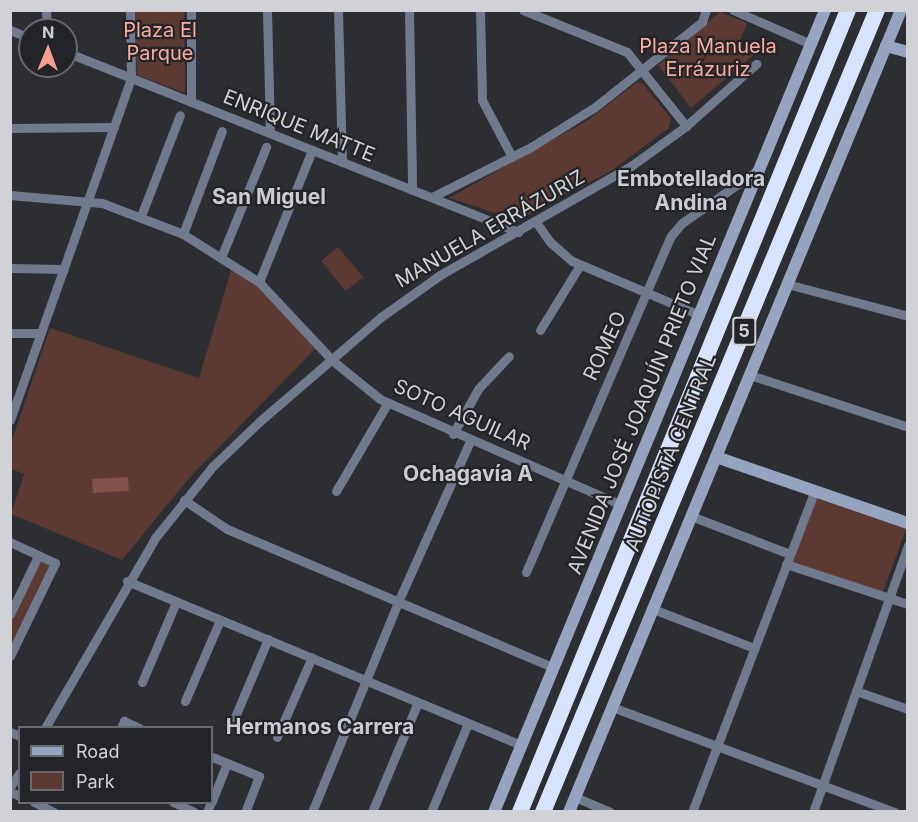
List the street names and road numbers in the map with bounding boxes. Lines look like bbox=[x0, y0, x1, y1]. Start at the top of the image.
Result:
street label: ENRIQUE MATTE bbox=[220, 85, 378, 167]
street label: MANUELA ERRÁZURIZ bbox=[391, 165, 589, 293]
street label: AVENIDA JOSÉ JOAQUÍN PRIETO VIAL bbox=[563, 230, 721, 578]
street label: ROMEO bbox=[579, 308, 631, 384]
road number: 5 bbox=[732, 316, 756, 346]
street label: AUTOPISTA CENTRAL bbox=[621, 351, 721, 555]
street label: SOTO AGUILAR bbox=[390, 374, 534, 456]

